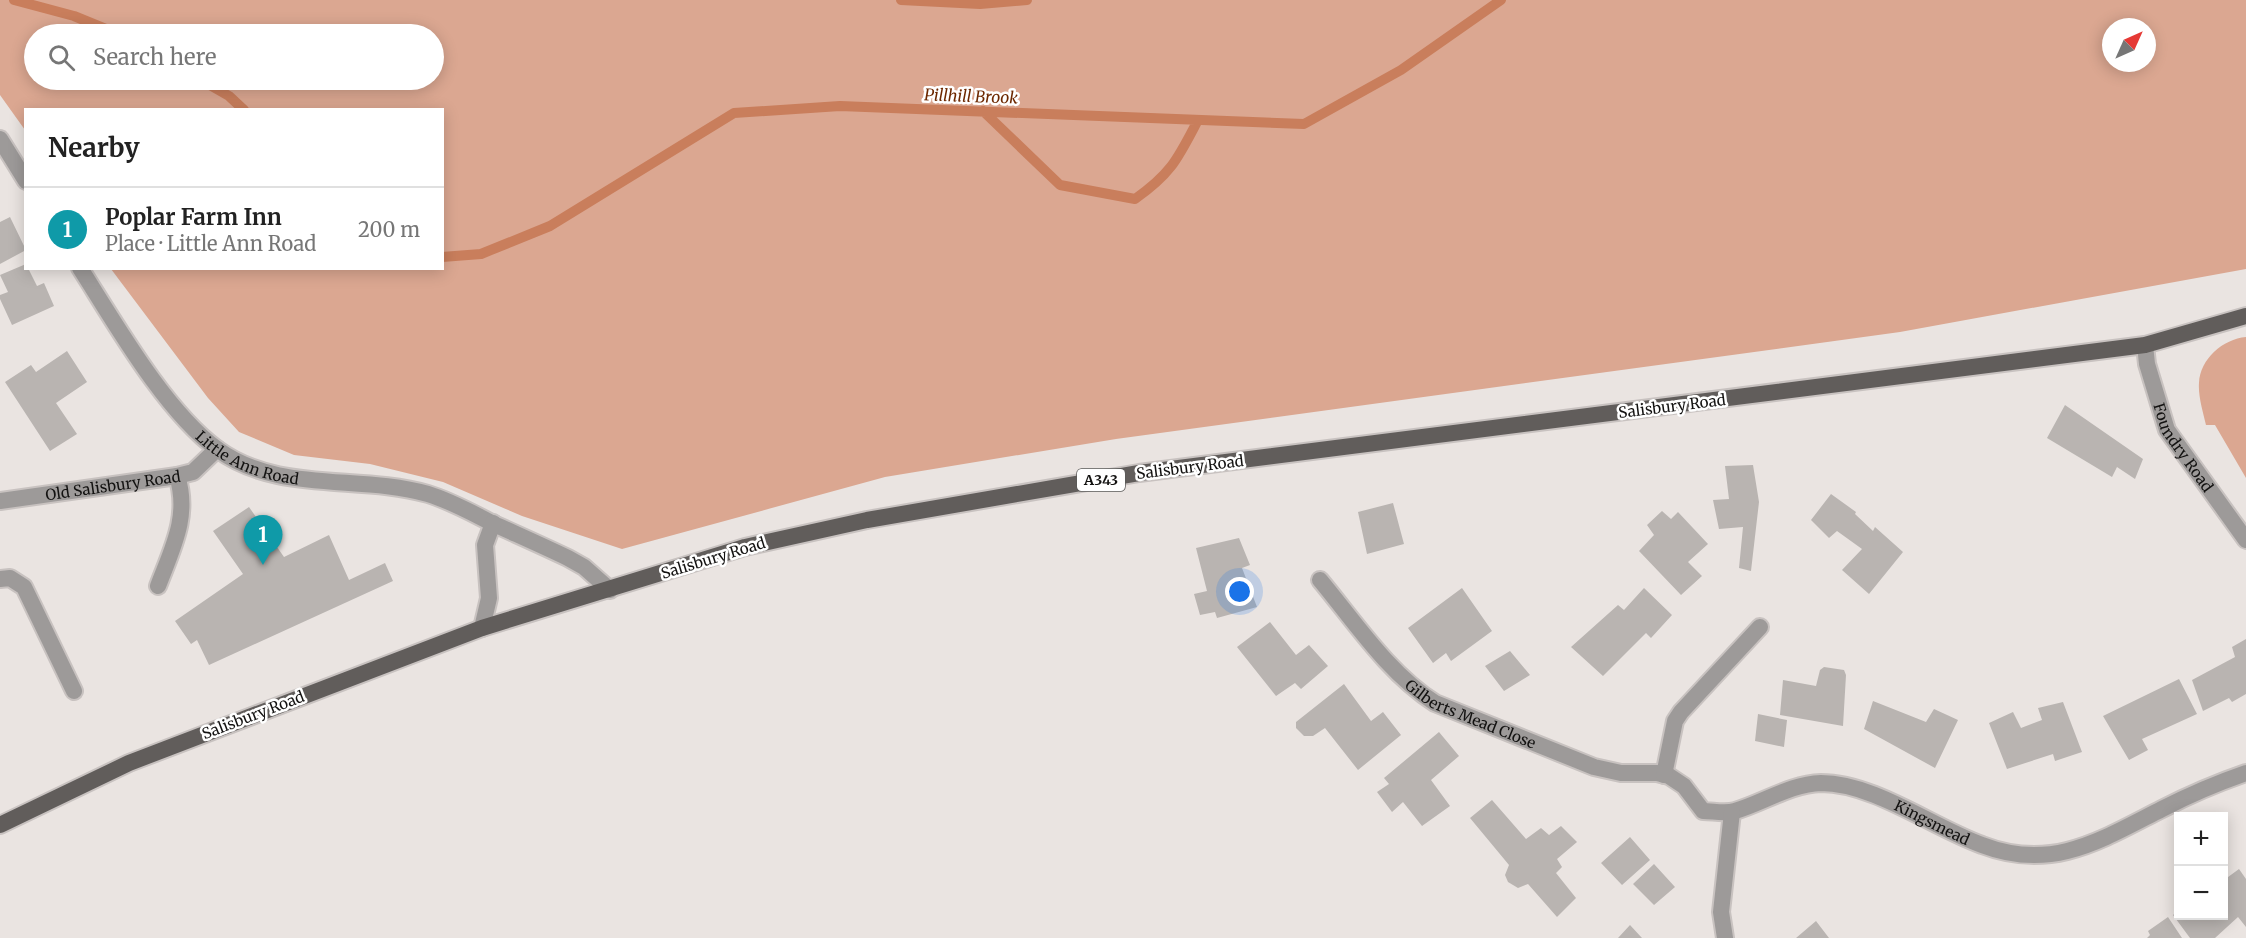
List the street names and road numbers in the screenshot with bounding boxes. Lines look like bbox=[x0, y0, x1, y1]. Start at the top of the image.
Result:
street label: Salisbury Road bbox=[1617, 390, 1727, 422]
street label: Foundry Road bbox=[2150, 401, 2218, 495]
street label: Little Ann Road bbox=[192, 426, 300, 488]
street label: Salisbury Road bbox=[1135, 451, 1245, 483]
street label: Old Salisbury Road bbox=[44, 466, 182, 504]
road number: A343 bbox=[1077, 469, 1125, 491]
street label: Salisbury Road bbox=[659, 533, 767, 583]
street label: Gilberts Mead Close bbox=[1401, 675, 1539, 752]
street label: Salisbury Road bbox=[199, 687, 307, 743]
street label: Kingsmead bbox=[1892, 795, 1973, 849]

